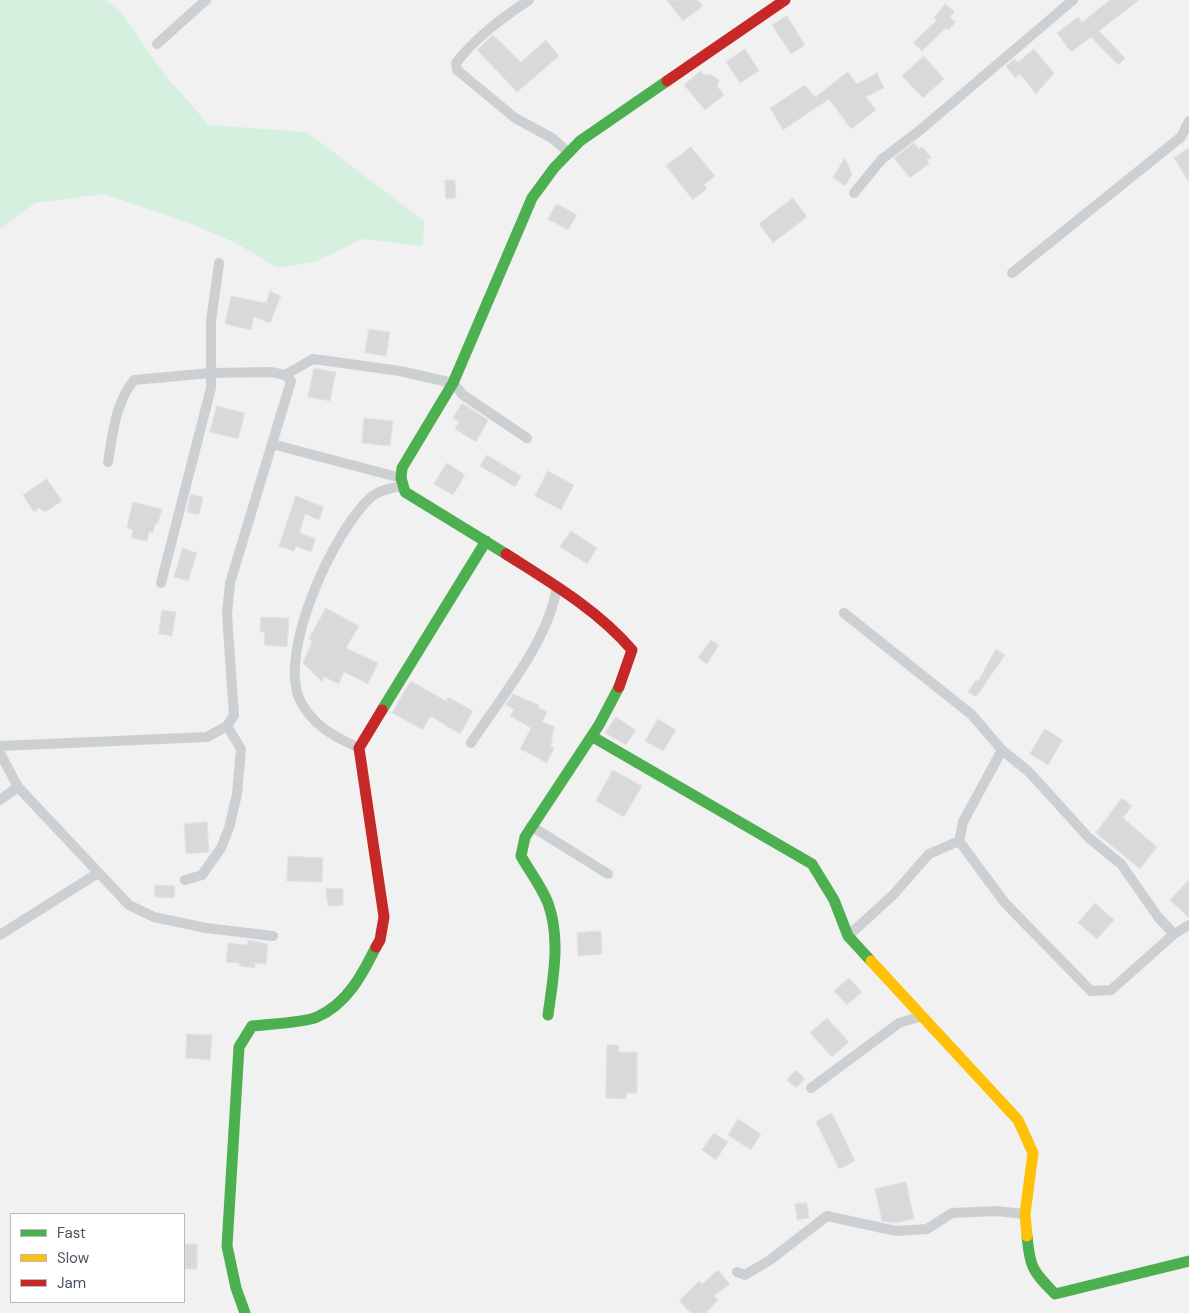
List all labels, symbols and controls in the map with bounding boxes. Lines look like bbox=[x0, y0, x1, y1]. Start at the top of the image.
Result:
legend bbox=[10, 1213, 185, 1303]
text: Fast bbox=[57, 1223, 86, 1243]
text: Slow bbox=[57, 1248, 89, 1268]
text: Jam bbox=[57, 1273, 86, 1293]

